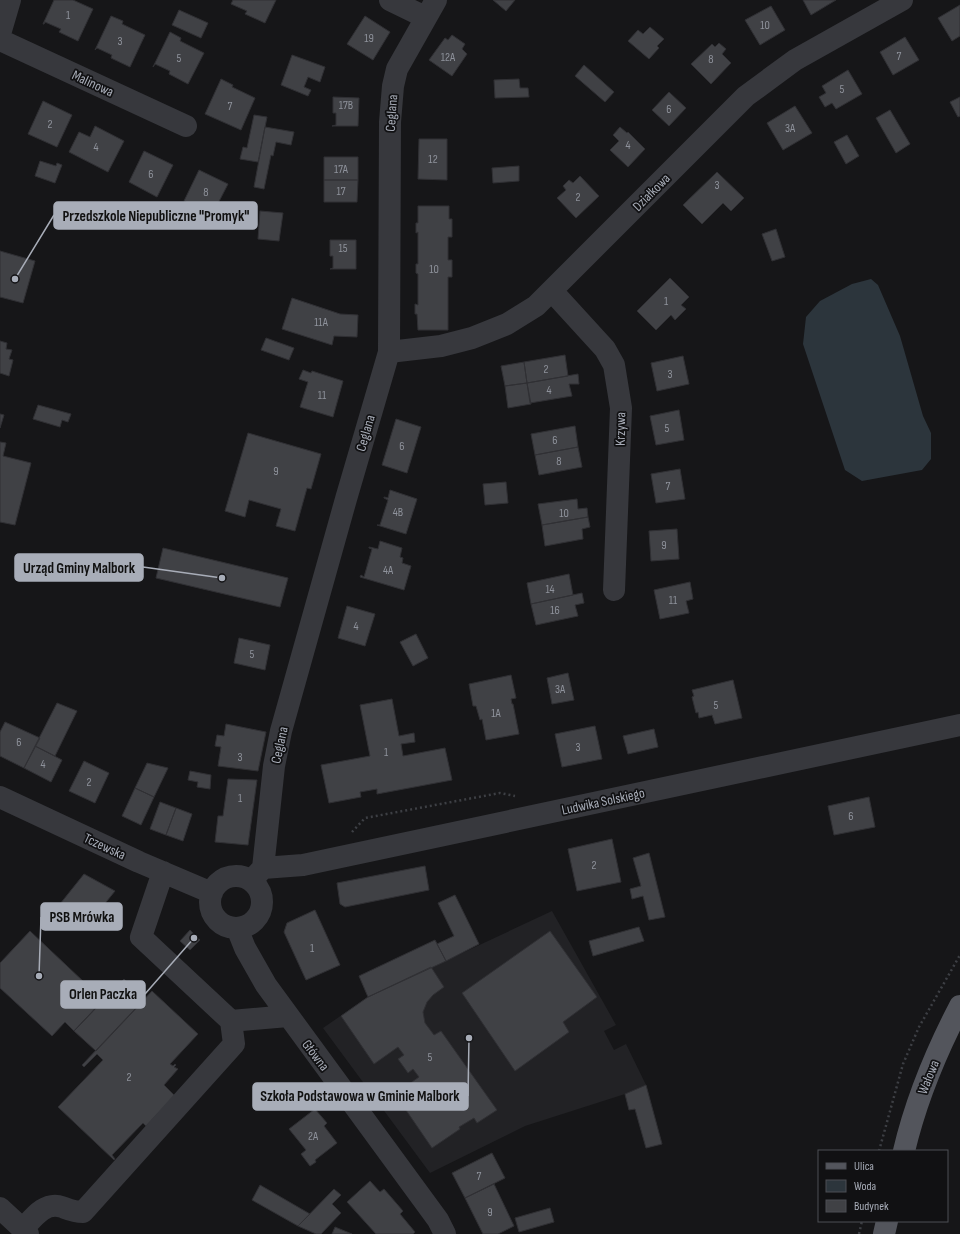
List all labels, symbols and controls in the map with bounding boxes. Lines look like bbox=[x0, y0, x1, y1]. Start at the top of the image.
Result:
house number: 1 bbox=[66, 8, 71, 23]
house number: 10 bbox=[760, 18, 770, 33]
house number: 19 bbox=[364, 31, 374, 46]
house number: 3 bbox=[117, 34, 123, 49]
house number: 7 bbox=[897, 49, 902, 64]
house number: 12A bbox=[441, 50, 456, 65]
house number: 5 bbox=[177, 51, 182, 66]
house number: 8 bbox=[708, 52, 714, 67]
street label: Malinowa bbox=[69, 66, 116, 100]
house number: 5 bbox=[840, 82, 845, 97]
street label: Ceglana bbox=[382, 94, 401, 132]
house number: 17B bbox=[339, 98, 353, 113]
house number: 7 bbox=[228, 99, 233, 114]
house number: 6 bbox=[666, 102, 672, 117]
house number: 2 bbox=[48, 117, 53, 132]
house number: 3A bbox=[785, 121, 796, 136]
house number: 4 bbox=[625, 138, 631, 153]
house number: 4 bbox=[93, 140, 99, 155]
house number: 12 bbox=[428, 152, 438, 167]
house number: 17A bbox=[334, 162, 349, 177]
house number: 6 bbox=[148, 167, 154, 182]
street label: Działkowa bbox=[629, 170, 674, 215]
house number: 3 bbox=[714, 178, 720, 193]
house number: 17 bbox=[337, 184, 346, 199]
house number: 8 bbox=[203, 185, 209, 200]
house number: 2 bbox=[576, 190, 581, 205]
callout: Przedszkole Niepubliczne "Promyk" bbox=[54, 202, 257, 229]
text: Przedszkole Niepubliczne "Promyk" bbox=[63, 207, 249, 226]
house number: 15 bbox=[338, 241, 348, 256]
house number: 10 bbox=[429, 262, 439, 277]
house number: 1 bbox=[664, 294, 669, 309]
house number: 11A bbox=[314, 315, 329, 330]
house number: 2 bbox=[544, 362, 549, 377]
house number: 3 bbox=[667, 367, 673, 382]
house number: 4 bbox=[546, 383, 552, 398]
house number: 11 bbox=[318, 388, 327, 403]
street label: Krzywa bbox=[612, 412, 629, 446]
street label: Ceglana bbox=[352, 413, 379, 453]
house number: 5 bbox=[665, 421, 670, 436]
house number: 6 bbox=[552, 433, 558, 448]
house number: 6 bbox=[399, 439, 405, 454]
house number: 8 bbox=[556, 454, 562, 469]
house number: 9 bbox=[273, 464, 279, 479]
house number: 7 bbox=[666, 479, 671, 494]
house number: 4B bbox=[393, 505, 403, 520]
house number: 10 bbox=[559, 506, 569, 521]
house number: 9 bbox=[661, 538, 667, 553]
callout: Urząd Gminy Malbork bbox=[15, 554, 143, 581]
text: Urząd Gminy Malbork bbox=[23, 559, 136, 578]
house number: 4A bbox=[383, 563, 394, 578]
house number: 14 bbox=[545, 582, 555, 597]
house number: 11 bbox=[669, 593, 678, 608]
house number: 16 bbox=[550, 603, 560, 618]
house number: 4 bbox=[353, 619, 359, 634]
house number: 5 bbox=[250, 647, 255, 662]
house number: 3A bbox=[555, 682, 566, 697]
house number: 5 bbox=[714, 698, 719, 713]
house number: 1A bbox=[491, 706, 502, 721]
street label: Ceglana bbox=[267, 725, 292, 765]
house number: 6 bbox=[16, 735, 22, 750]
house number: 3 bbox=[575, 740, 581, 755]
house number: 1 bbox=[384, 745, 389, 760]
house number: 3 bbox=[237, 750, 243, 765]
house number: 4 bbox=[40, 757, 46, 772]
house number: 2 bbox=[87, 775, 92, 790]
street label: Ludwika Solskiego bbox=[560, 784, 646, 819]
house number: 1 bbox=[238, 791, 243, 806]
house number: 6 bbox=[848, 809, 854, 824]
street label: Tczewska bbox=[81, 829, 128, 864]
house number: 2 bbox=[592, 858, 597, 873]
callout: PSB Mrówka bbox=[41, 903, 122, 930]
text: PSB Mrówka bbox=[50, 908, 114, 927]
house number: 1 bbox=[310, 941, 315, 956]
callout: Orlen Paczka bbox=[61, 981, 145, 1008]
text: Orlen Paczka bbox=[69, 985, 137, 1004]
street label: Główna bbox=[298, 1036, 333, 1074]
house number: 5 bbox=[428, 1050, 433, 1065]
street label: Wałowa bbox=[914, 1058, 943, 1097]
house number: 2 bbox=[127, 1070, 132, 1085]
callout: Szkoła Podstawowa w Gminie Malbork bbox=[253, 1083, 468, 1110]
text: Szkoła Podstawowa w Gminie Malbork bbox=[260, 1087, 460, 1106]
house number: 2A bbox=[308, 1129, 319, 1144]
legend bbox=[818, 1150, 948, 1222]
text: Ulica bbox=[854, 1159, 874, 1174]
house number: 7 bbox=[477, 1169, 482, 1184]
text: Woda bbox=[854, 1179, 877, 1194]
text: Budynek bbox=[854, 1199, 889, 1214]
house number: 9 bbox=[487, 1205, 493, 1220]

